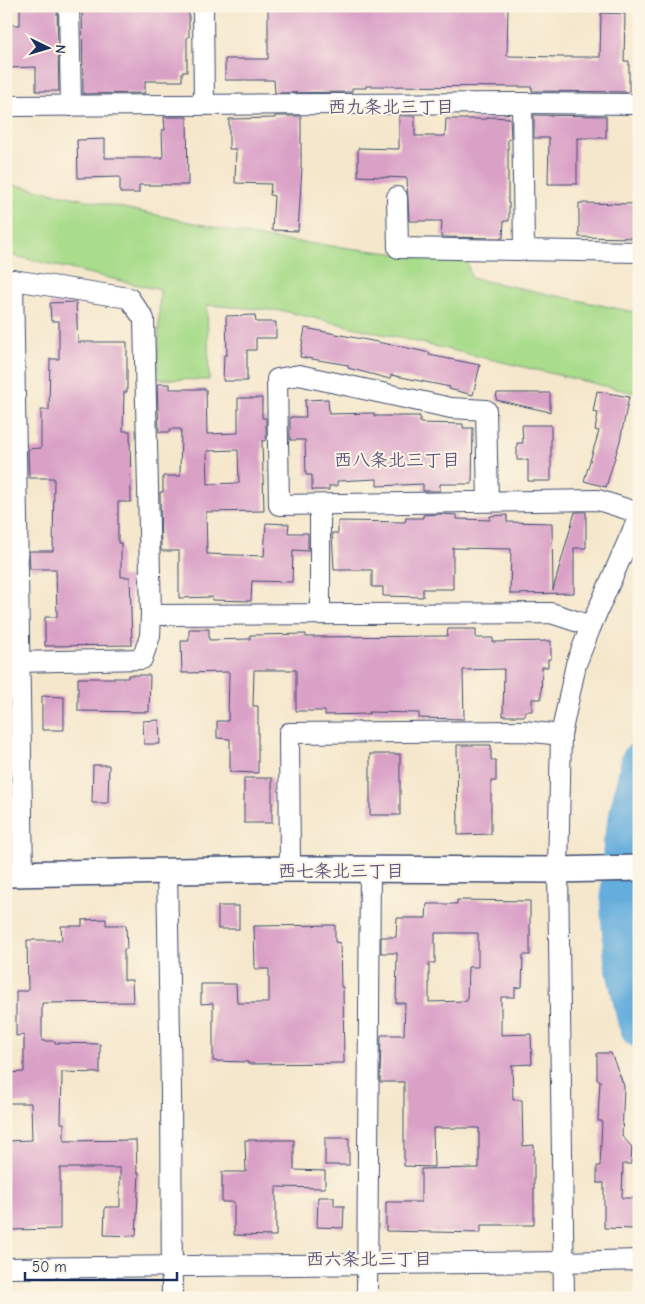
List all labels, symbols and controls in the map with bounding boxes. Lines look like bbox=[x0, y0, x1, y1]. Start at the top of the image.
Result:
north arrow bbox=[22, 22, 72, 72]
text: N bbox=[52, 44, 69, 54]
district label: 西九条北三丁目 bbox=[328, 97, 454, 118]
district label: 西八条北三丁目 bbox=[334, 450, 460, 471]
district label: 西七条北三丁目 bbox=[278, 861, 404, 882]
scale bar bbox=[25, 1249, 178, 1281]
district label: 西六条北三丁目 bbox=[306, 1249, 432, 1270]
text: 50 m bbox=[32, 1258, 67, 1276]

